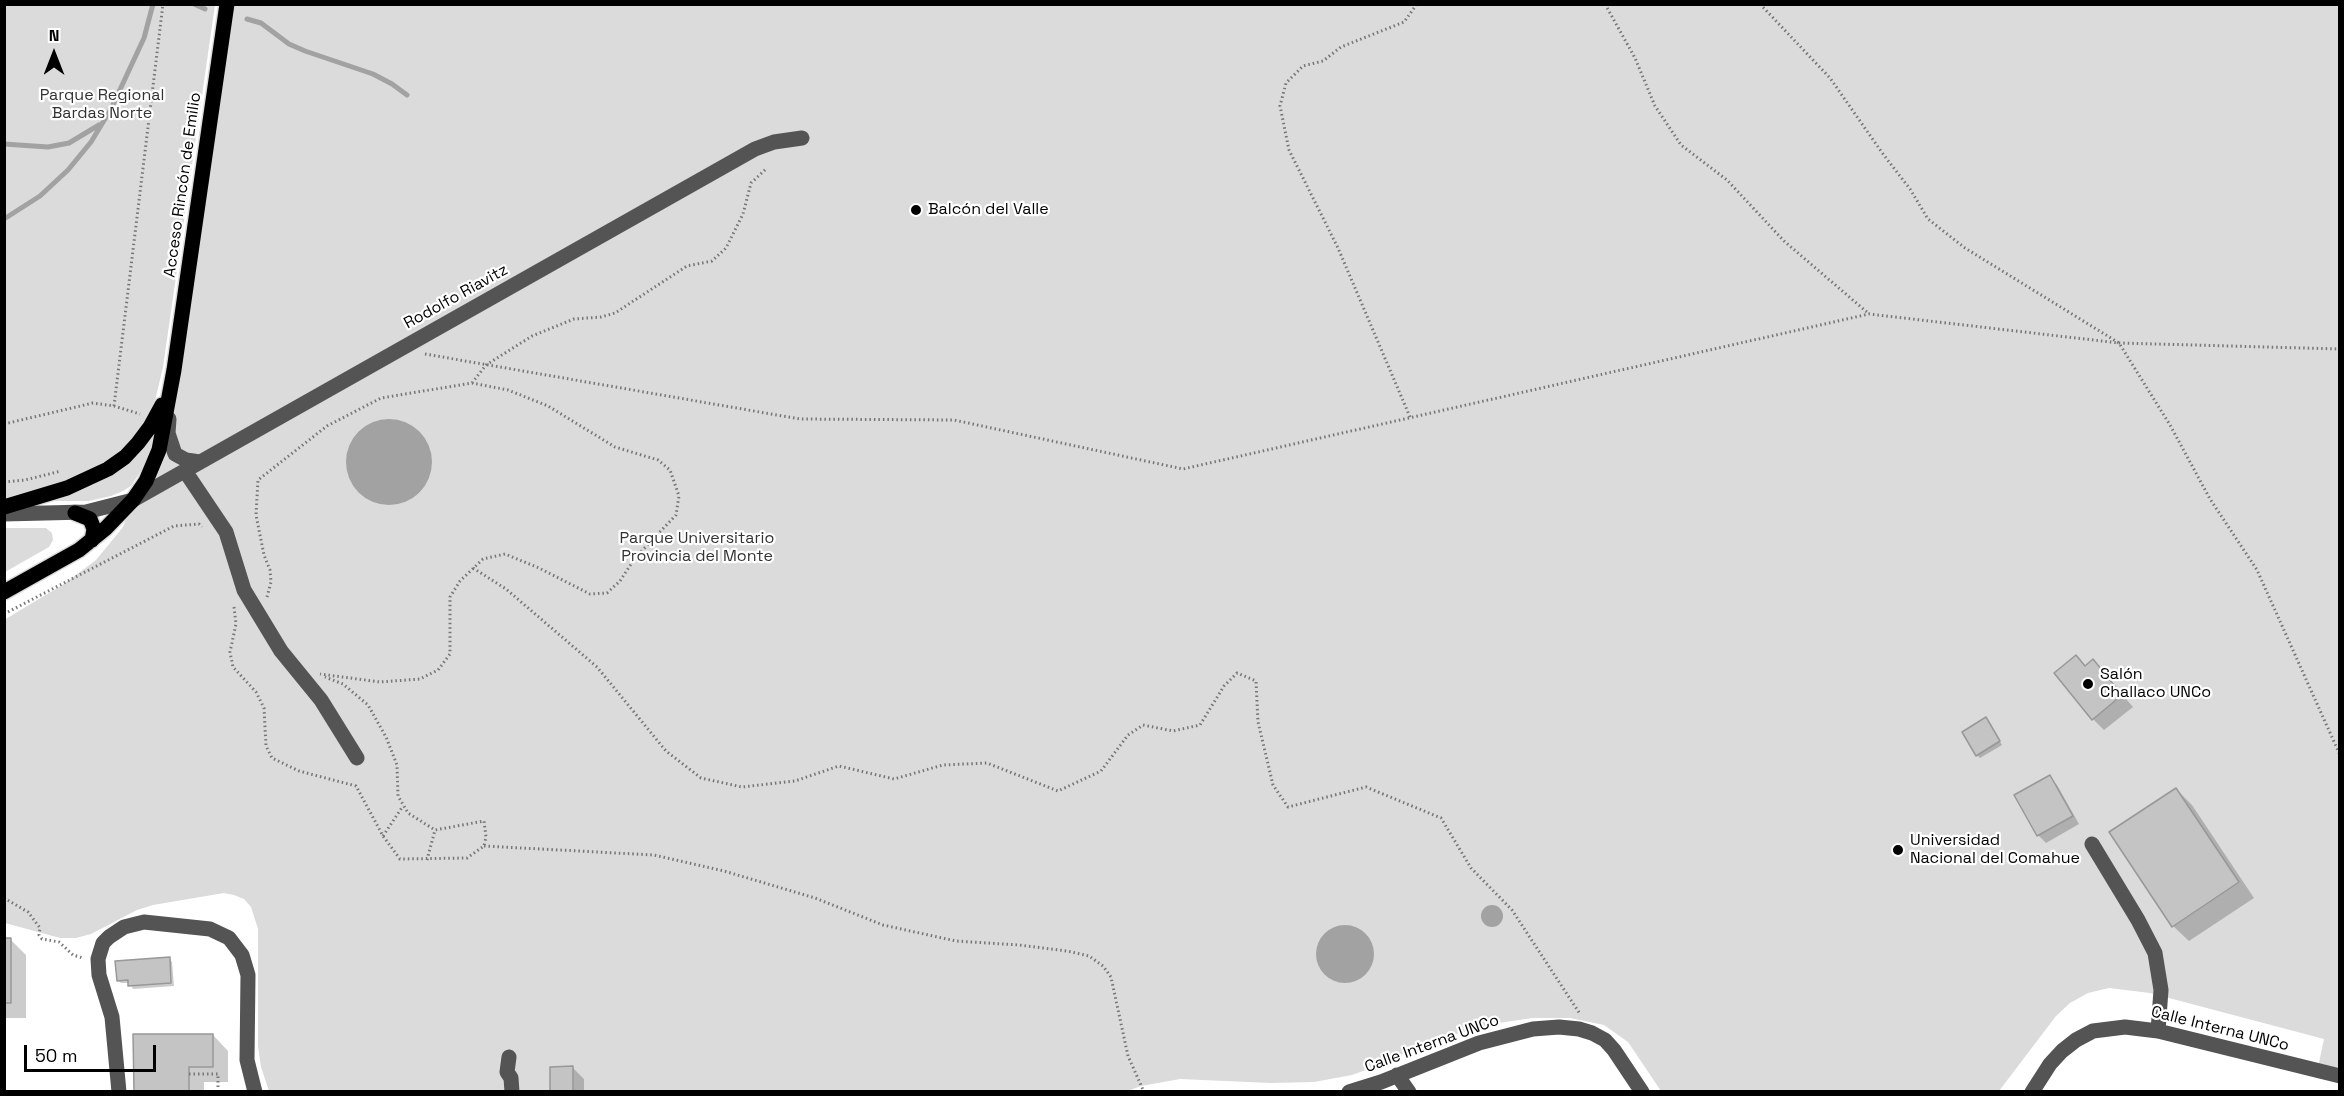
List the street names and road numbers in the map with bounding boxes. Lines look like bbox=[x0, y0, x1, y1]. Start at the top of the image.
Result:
street label: Acceso Rincón de Emilio bbox=[161, 91, 205, 279]
street label: Rodolfo Riavitz bbox=[401, 261, 511, 333]
street label: Calle Interna UNCo bbox=[2149, 1003, 2291, 1055]
street label: Calle Interna UNCo bbox=[1362, 1011, 1502, 1077]

